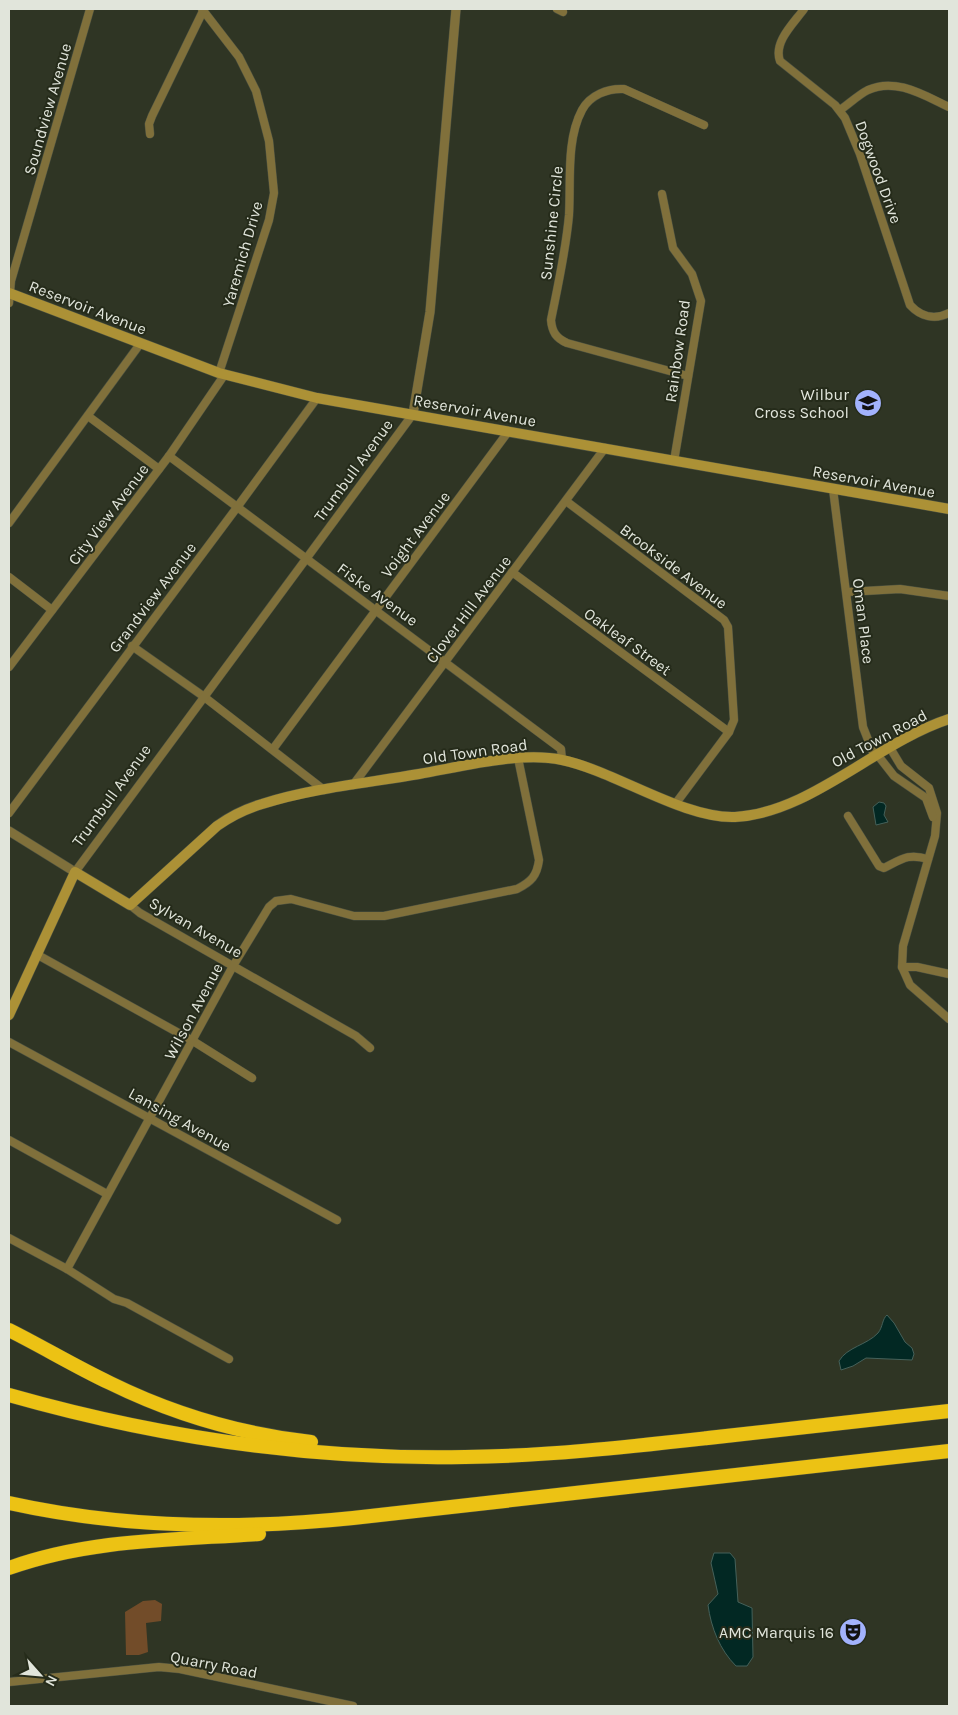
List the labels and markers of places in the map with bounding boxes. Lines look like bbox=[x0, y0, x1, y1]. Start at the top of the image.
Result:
place label: Wilbur Cross School bbox=[754, 385, 849, 422]
school or university icon: Wilbur Cross School bbox=[853, 388, 883, 418]
theatre icon: AMC Marquis 16 bbox=[838, 1617, 868, 1647]
place label: AMC Marquis 16 bbox=[719, 1623, 834, 1642]

